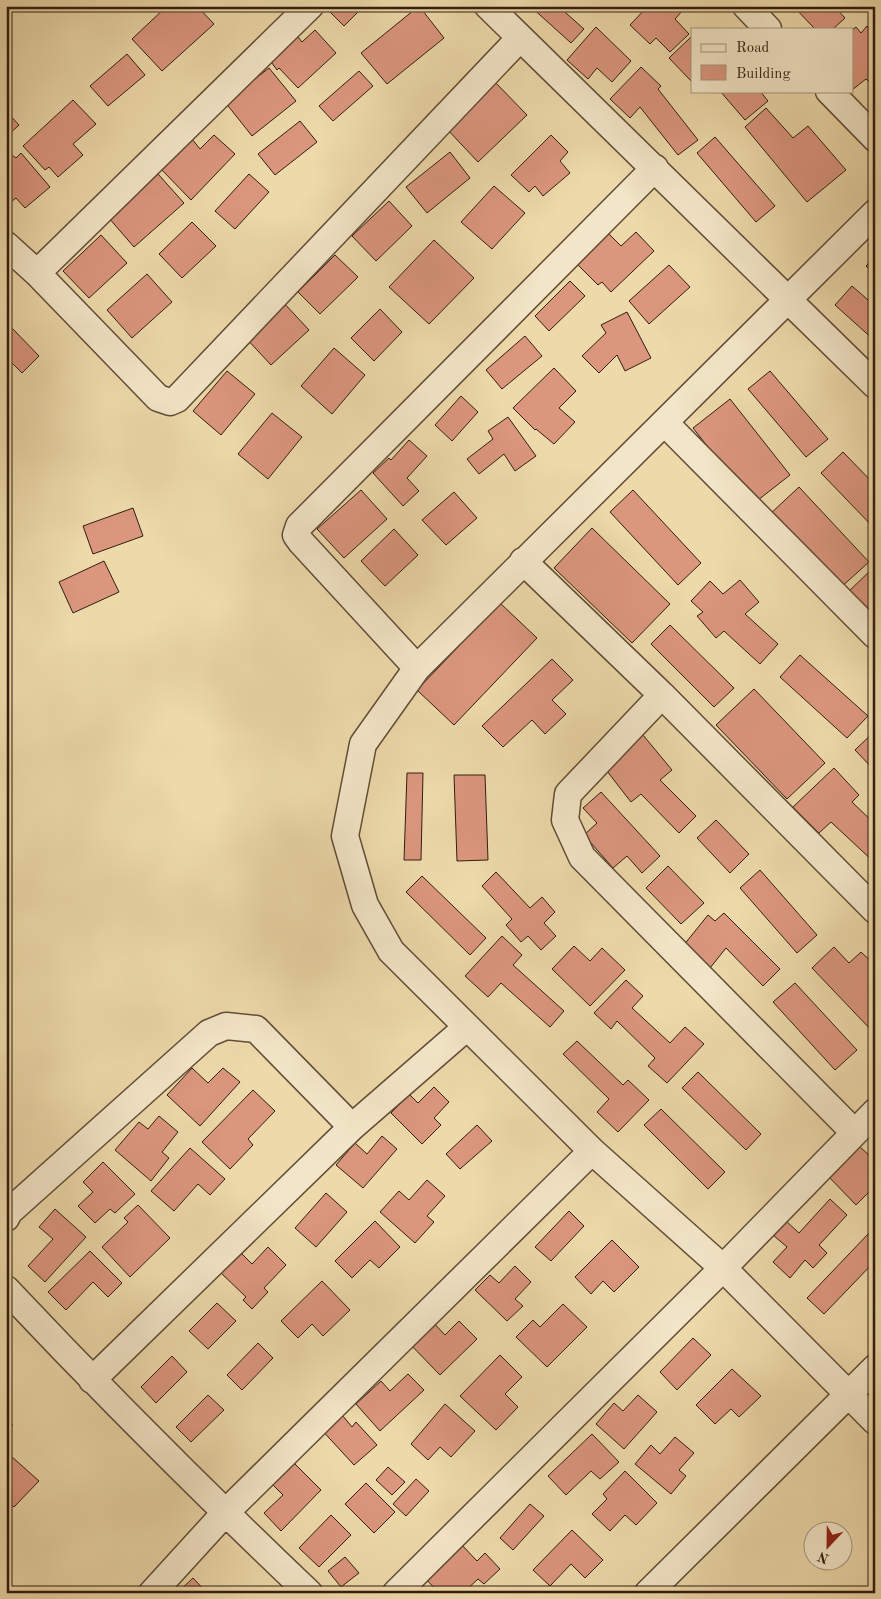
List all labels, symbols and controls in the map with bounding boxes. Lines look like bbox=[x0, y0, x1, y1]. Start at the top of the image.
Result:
legend bbox=[691, 28, 854, 92]
text: Road bbox=[736, 41, 770, 56]
text: Building bbox=[736, 67, 791, 82]
north arrow bbox=[804, 1522, 854, 1572]
text: N bbox=[816, 1549, 831, 1566]

